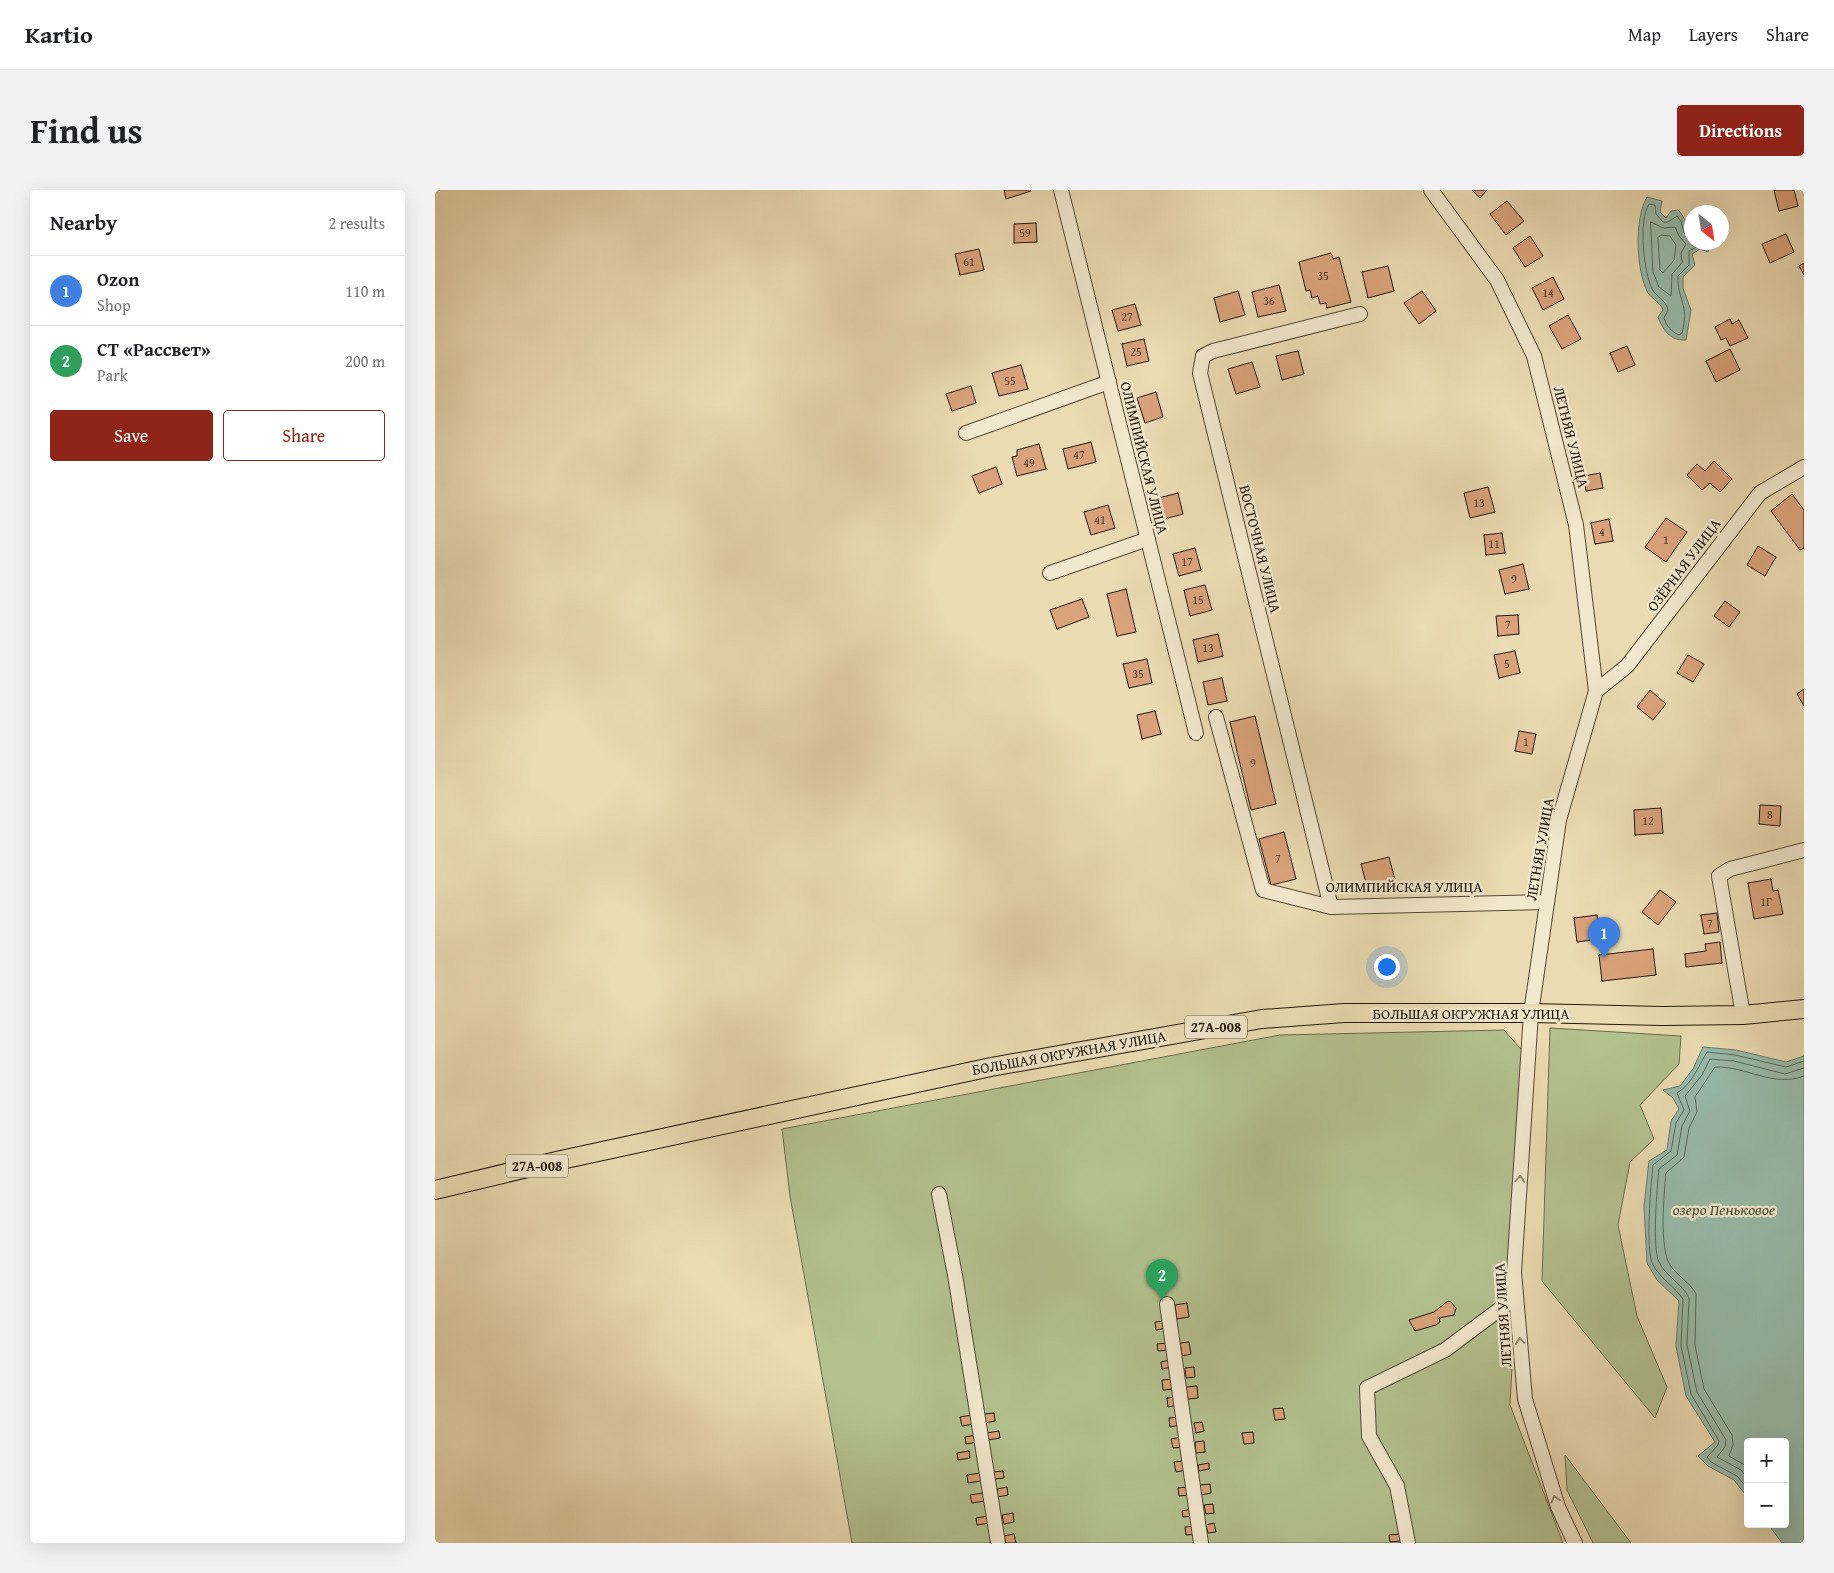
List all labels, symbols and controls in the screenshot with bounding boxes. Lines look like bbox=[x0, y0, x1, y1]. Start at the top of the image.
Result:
text: Kartio bbox=[25, 17, 93, 52]
text: Map bbox=[1628, 21, 1661, 48]
text: Layers bbox=[1689, 21, 1738, 48]
text: Share bbox=[1766, 21, 1809, 48]
text: Find us bbox=[30, 105, 143, 156]
button: Directions bbox=[1677, 105, 1804, 156]
north arrow bbox=[1684, 205, 1729, 250]
text: Nearby bbox=[50, 207, 117, 238]
text: 2 results bbox=[328, 211, 385, 235]
house number: 59 bbox=[1019, 224, 1031, 241]
house number: 61 bbox=[963, 253, 975, 270]
text: Ozon bbox=[97, 265, 139, 293]
house number: 35 bbox=[1317, 267, 1329, 284]
text: 1 bbox=[62, 279, 70, 303]
text: 110 m bbox=[345, 279, 385, 303]
house number: 14 bbox=[1542, 284, 1554, 301]
house number: 36 bbox=[1263, 292, 1275, 309]
text: Shop bbox=[97, 293, 131, 317]
house number: 27 bbox=[1121, 308, 1133, 325]
text: СТ «Рассвет» bbox=[97, 335, 211, 363]
house number: 25 bbox=[1130, 343, 1142, 360]
text: 2 bbox=[62, 349, 70, 373]
text: 200 m bbox=[345, 349, 385, 373]
text: Park bbox=[97, 363, 128, 387]
house number: 55 bbox=[1004, 372, 1016, 389]
street label: ОЛИМПИЙСКАЯ УЛИЦА bbox=[1115, 379, 1174, 536]
street label: ЛЕТНЯЯ УЛИЦА bbox=[1549, 384, 1594, 490]
button: Save bbox=[50, 410, 213, 461]
button: Share bbox=[223, 410, 385, 461]
house number: 47 bbox=[1073, 446, 1085, 463]
house number: 49 bbox=[1023, 454, 1035, 471]
street label: ВОСТОЧНАЯ УЛИЦА bbox=[1234, 483, 1287, 615]
house number: 13 bbox=[1473, 494, 1485, 511]
house number: 41 bbox=[1094, 511, 1106, 528]
street label: ОЗЁРНАЯ УЛИЦА bbox=[1642, 514, 1725, 615]
house number: 4 bbox=[1599, 523, 1605, 540]
house number: 1 bbox=[1663, 531, 1669, 548]
house number: 11 bbox=[1488, 535, 1500, 552]
house number: 17 bbox=[1181, 553, 1193, 570]
house number: 9 bbox=[1511, 570, 1517, 587]
house number: 15 bbox=[1192, 591, 1204, 608]
house number: 7 bbox=[1505, 616, 1511, 633]
house number: 13 bbox=[1202, 639, 1214, 656]
house number: 5 bbox=[1504, 655, 1510, 672]
house number: 35 bbox=[1132, 665, 1144, 682]
house number: 1 bbox=[1523, 733, 1529, 750]
house number: 9 bbox=[1250, 754, 1256, 771]
street label: ЛЕТНЯЯ УЛИЦА bbox=[1520, 796, 1559, 902]
house number: 8 bbox=[1767, 806, 1773, 823]
house number: 12 bbox=[1642, 812, 1654, 829]
house number: 7 bbox=[1275, 850, 1281, 867]
street label: ОЛИМПИЙСКАЯ УЛИЦА bbox=[1326, 876, 1482, 897]
house number: 1Г bbox=[1760, 893, 1772, 910]
house number: 7 bbox=[1707, 915, 1713, 932]
pin: 1 bbox=[1588, 917, 1620, 958]
your location bbox=[1374, 954, 1400, 980]
street label: БОЛЬШАЯ ОКРУЖНАЯ УЛИЦА bbox=[1373, 1003, 1569, 1024]
road number: 27А-008 bbox=[1185, 1016, 1247, 1039]
street label: БОЛЬШАЯ ОКРУЖНАЯ УЛИЦА bbox=[970, 1025, 1168, 1080]
road number: 27А-008 bbox=[506, 1154, 568, 1178]
one-way arrow bbox=[1514, 1175, 1525, 1183]
water label: озеро Пеньковое bbox=[1673, 1197, 1776, 1221]
pin: 2 bbox=[1146, 1259, 1178, 1300]
street label: ЛЕТНЯЯ УЛИЦА bbox=[1488, 1262, 1517, 1368]
one-way arrow bbox=[1515, 1337, 1526, 1345]
map controls bbox=[1744, 1438, 1789, 1528]
button: + bbox=[1744, 1438, 1789, 1483]
button: − bbox=[1744, 1483, 1789, 1528]
one-way arrow bbox=[1551, 1495, 1561, 1503]

